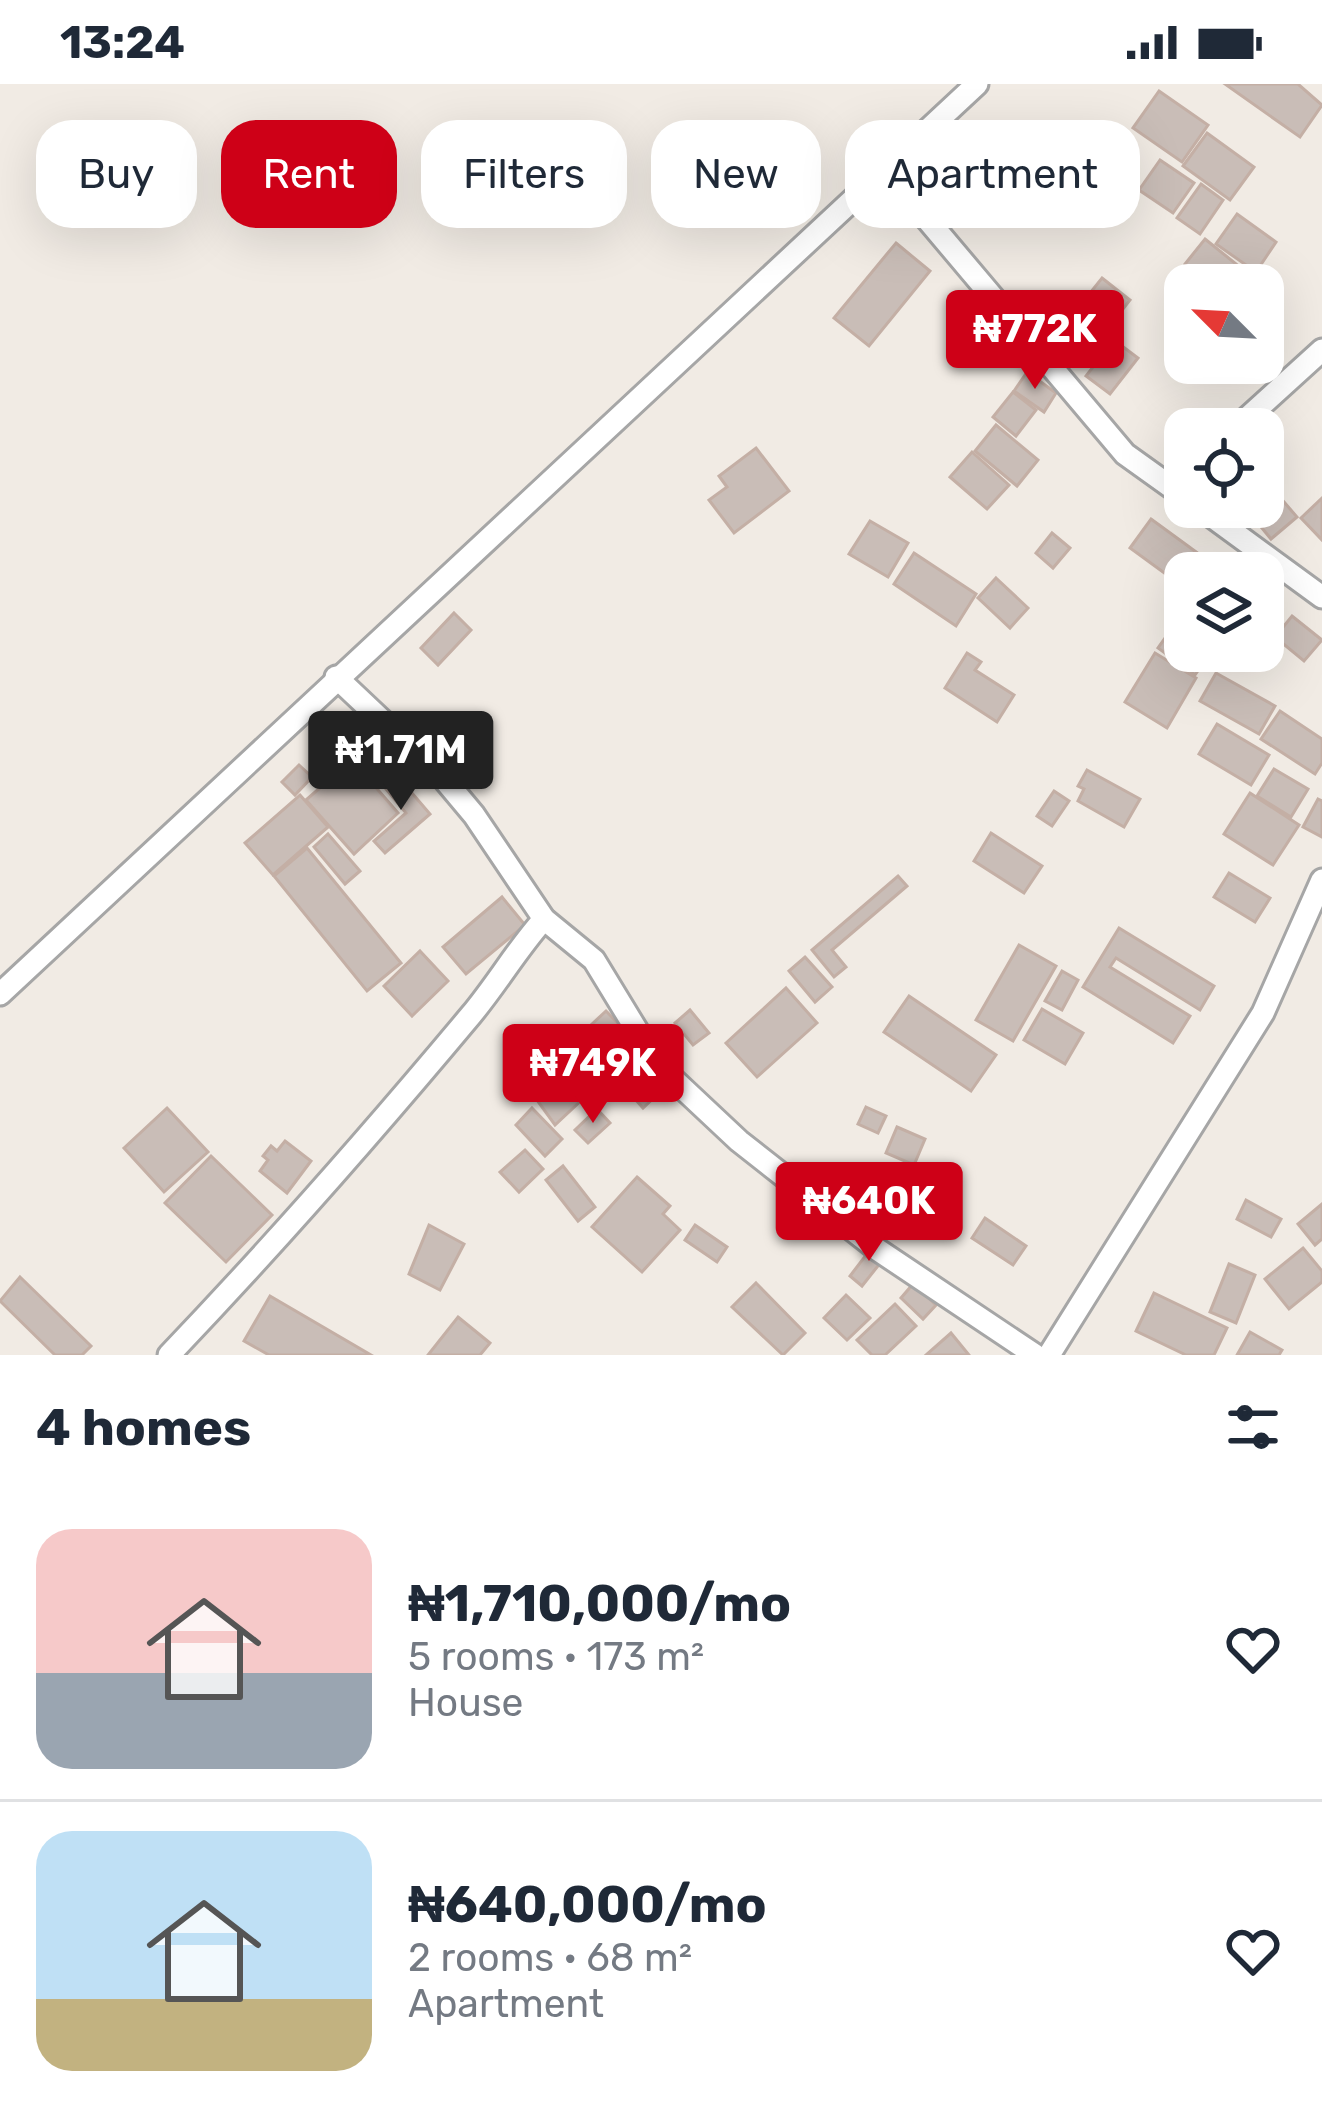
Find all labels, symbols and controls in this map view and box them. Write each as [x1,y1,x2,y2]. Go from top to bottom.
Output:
text: 13:24 [60,16,185,69]
chip: Buy [36,120,197,228]
chip: Rent [221,120,397,228]
chip: Filters [421,120,627,228]
chip: New [651,120,821,228]
chip: Apartment [845,120,1140,228]
north arrow [1164,264,1284,384]
map controls [1164,264,1284,672]
pin: ₦772K [951,290,1119,392]
text: ₦772K [973,306,1097,352]
button: locate [1164,408,1284,528]
button: layers [1164,552,1284,672]
pin: ₦1.71M [303,711,499,813]
text: ₦1.71M [335,727,467,773]
pin: ₦749K [509,1024,677,1126]
text: ₦749K [530,1040,656,1086]
pin: ₦640K [785,1162,953,1264]
text: ₦640K [803,1178,935,1224]
icon: filters [1220,1394,1286,1460]
text: 4 homes [36,1397,251,1458]
text: ₦1,710,000/mo [408,1573,791,1634]
icon: home [132,1577,276,1721]
icon: heart [1220,1616,1286,1682]
text: 5 rooms · 173 m² [408,1634,704,1680]
text: House [408,1680,523,1726]
text: ₦640,000/mo [408,1874,767,1935]
icon: home [132,1879,276,2023]
icon: heart [1220,1918,1286,1984]
text: 2 rooms · 68 m² [408,1935,692,1981]
text: Apartment [408,1981,604,2027]

